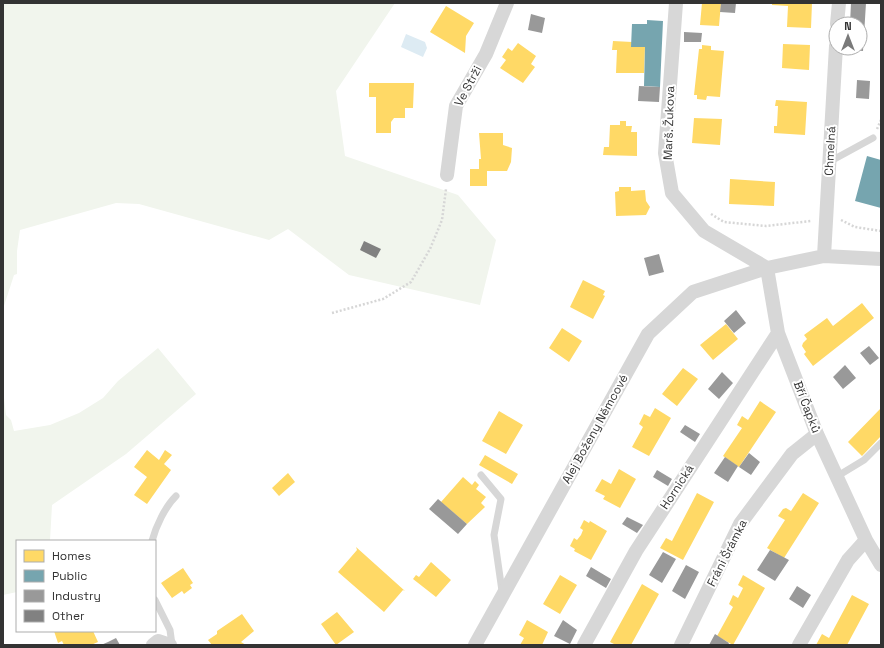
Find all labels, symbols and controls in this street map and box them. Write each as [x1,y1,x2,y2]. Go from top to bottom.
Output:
north arrow [828,16,868,56]
text: N [844,19,852,33]
street label: Ve Strži [451,63,485,109]
street label: Marš. Žukova [660,85,678,160]
street label: Chmelná [821,126,839,176]
street label: Alej Boženy Němcové [558,371,632,487]
street label: Bří Čapků [790,379,824,435]
street label: Hornická [657,461,698,513]
street label: Fráni Šrámka [703,517,751,589]
legend [16,540,156,632]
text: Homes [52,548,91,564]
text: Public [52,568,87,584]
text: Industry [52,588,101,604]
text: Other [52,608,85,624]

